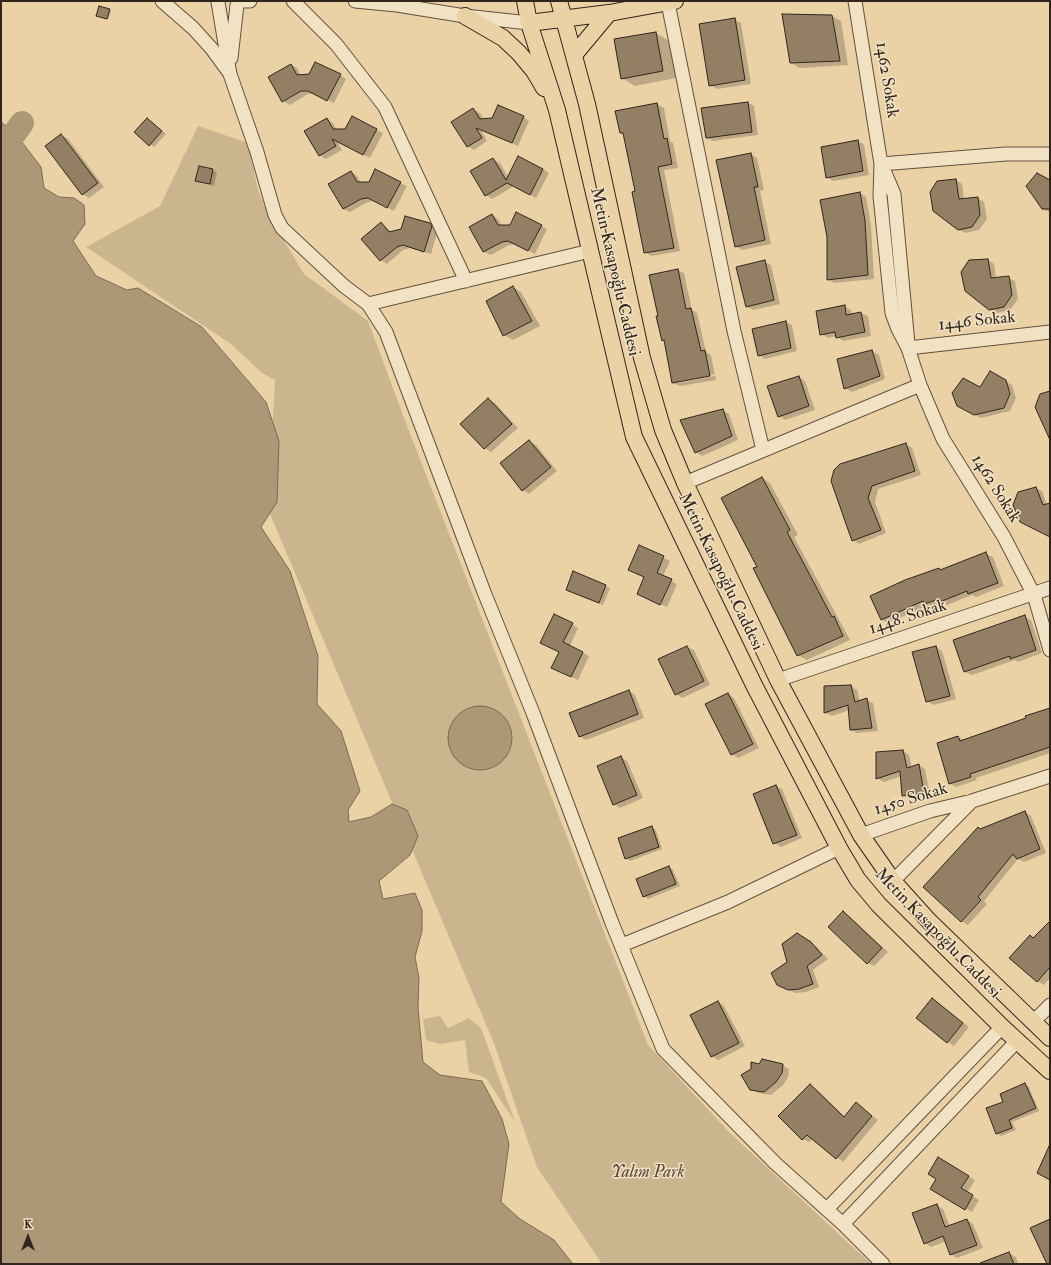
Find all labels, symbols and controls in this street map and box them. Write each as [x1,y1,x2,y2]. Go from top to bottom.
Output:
street label: 1462 Sokak [870,41,902,119]
street label: Metin Kasapoğlu Caddesi [585,186,643,358]
street label: 1446 Sokak [938,308,1016,336]
street label: 1462 Sokak [966,451,1024,527]
street label: Metin Kasapoğlu Caddesi [673,490,767,654]
street label: 1448. Sokak [867,596,949,640]
street label: 1450 Sokak [872,779,950,821]
street label: Metin Kasapoğlu Caddesi [870,865,1004,1003]
park label: Yalım Park [612,1163,684,1183]
north arrow [8,1217,48,1257]
text: K [24,1218,32,1231]

